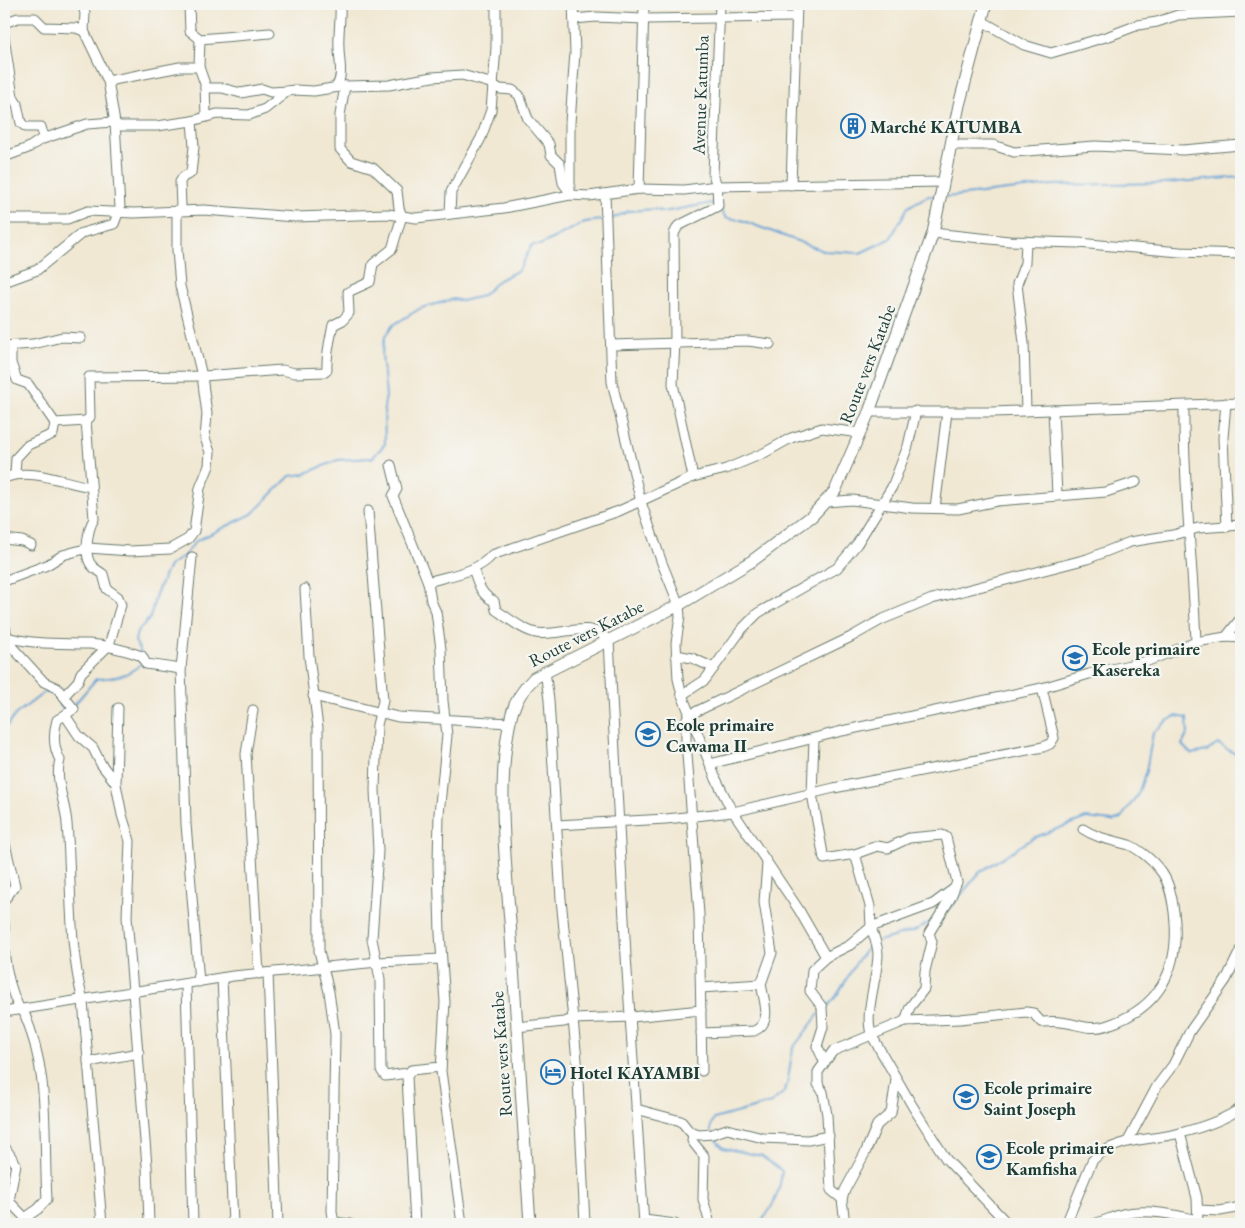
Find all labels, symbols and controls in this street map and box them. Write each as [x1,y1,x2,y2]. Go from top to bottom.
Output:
street label: Avenue Katumba [686,34,714,156]
building icon: Marché KATUMBA [840,113,866,139]
place label: Marché KATUMBA [870,115,1023,138]
street label: Route vers Katabe [834,301,900,427]
street label: Route vers Katabe [525,594,647,672]
place label: Ecole primaire Kasereka [1092,637,1201,681]
school or university icon: Ecole primaire Kasereka [1062,645,1088,671]
place label: Ecole primaire Cawama II [666,713,775,757]
school or university icon: Ecole primaire Cawama II [635,721,661,747]
street label: Route vers Katabe [485,990,517,1118]
hotel icon: Hotel KAYAMBI [540,1059,566,1085]
place label: Hotel KAYAMBI [570,1061,700,1084]
place label: Ecole primaire Saint Joseph [984,1076,1093,1120]
school or university icon: Ecole primaire Saint Joseph [953,1084,979,1110]
place label: Ecole primaire Kamfisha [1006,1136,1115,1180]
school or university icon: Ecole primaire Kamfisha [976,1144,1002,1170]

